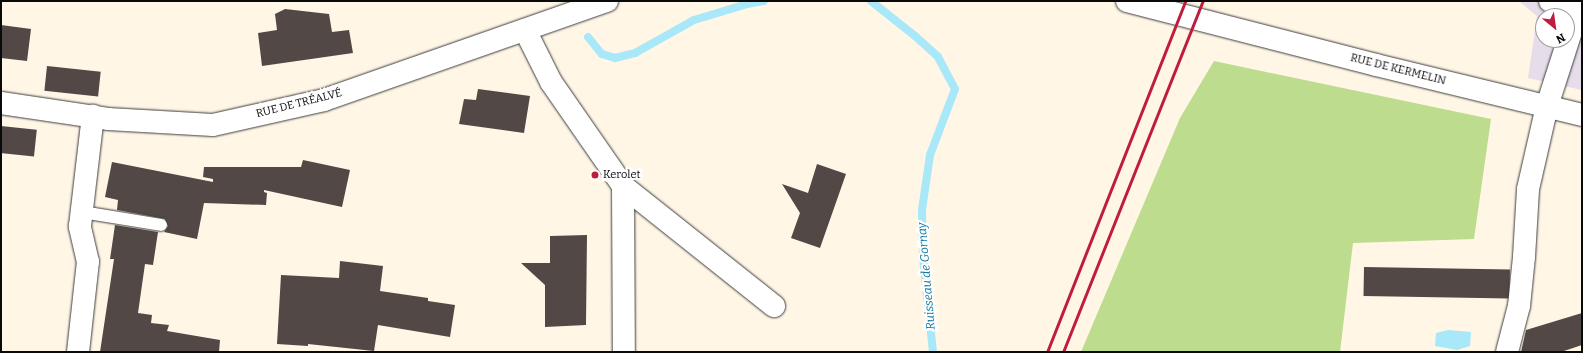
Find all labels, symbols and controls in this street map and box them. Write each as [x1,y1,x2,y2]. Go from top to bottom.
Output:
north arrow [1535,8,1575,48]
text: N [1554,30,1567,46]
street label: RUE DE KERMELIN [1349,52,1447,88]
street label: RUE DE TRÉALVÉ [255,87,343,121]
place label: Kerolet [603,168,640,182]
marker: Kerolet [590,170,600,180]
water label: Ruisseau de Gornay [915,222,939,330]

